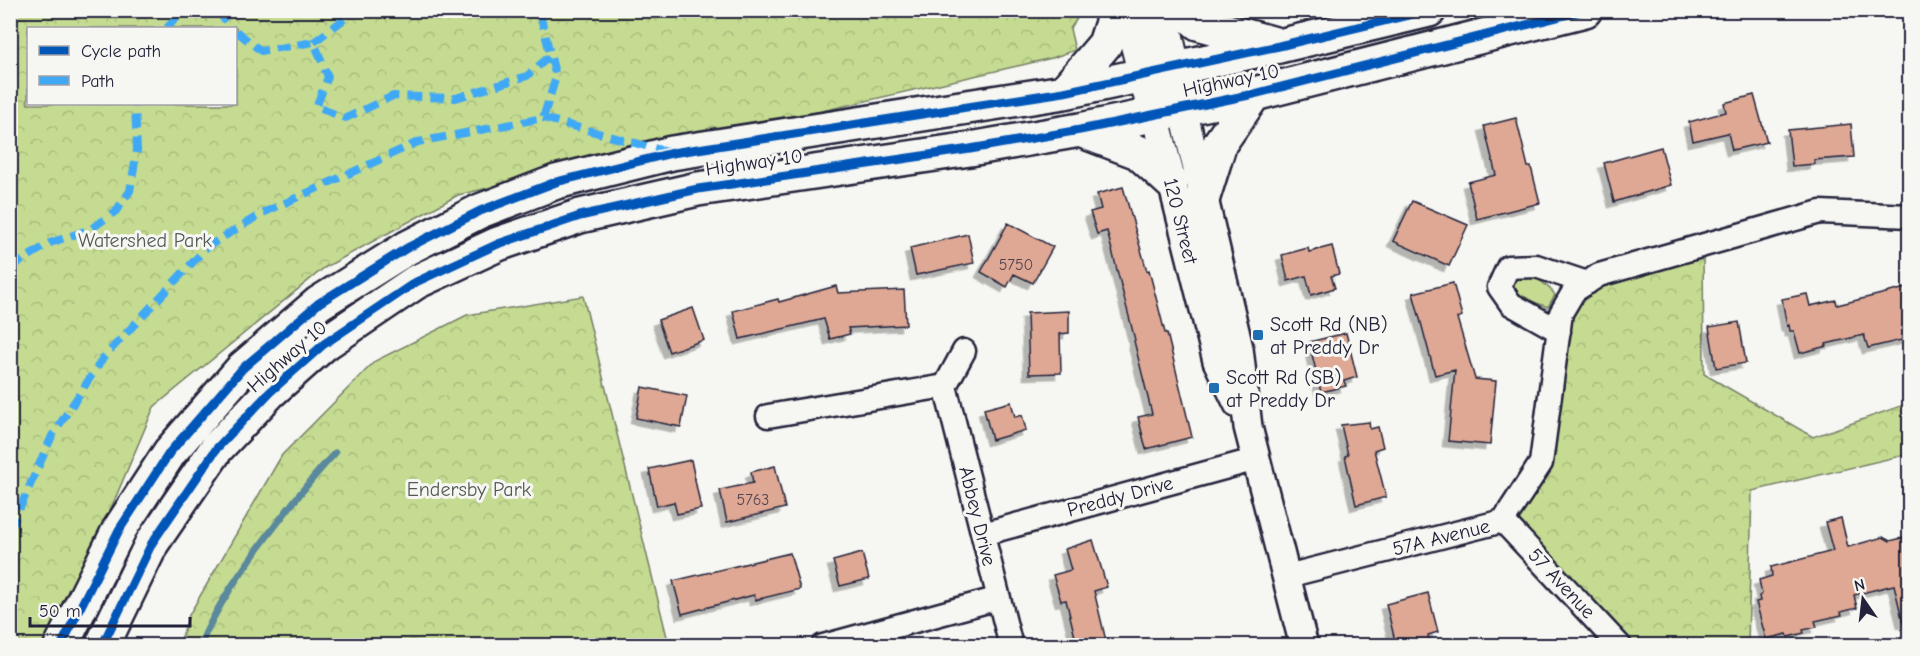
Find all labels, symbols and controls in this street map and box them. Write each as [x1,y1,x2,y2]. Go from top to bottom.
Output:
legend [27,27,237,105]
text: Cycle path [81,41,161,62]
street label: Highway 10 [1181,59,1281,102]
text: Path [81,71,114,92]
street label: Highway 10 [704,144,804,181]
street label: 120 Street [1159,176,1203,268]
park label: Watershed Park [78,229,212,252]
house number: 5750 [999,256,1033,274]
place label: Scott Rd (NB) at Preddy Dr [1270,313,1388,359]
street label: Highway 10 [243,316,332,397]
marker: Scott Rd (NB) at Preddy Dr [1251,328,1265,342]
place label: Scott Rd (SB) at Preddy Dr [1226,366,1341,412]
marker: Scott Rd (SB) at Preddy Dr [1207,381,1221,395]
street label: Abbey Drive [954,464,1001,568]
street label: Preddy Drive [1065,471,1176,522]
park label: Endersby Park [407,478,532,501]
house number: 5763 [737,491,769,509]
street label: 57A Avenue [1390,514,1492,561]
street label: 57 Avenue [1523,543,1600,623]
north arrow [1833,569,1893,629]
text: N [1852,575,1867,595]
scale bar [30,590,190,628]
text: 50 m [39,601,81,622]

